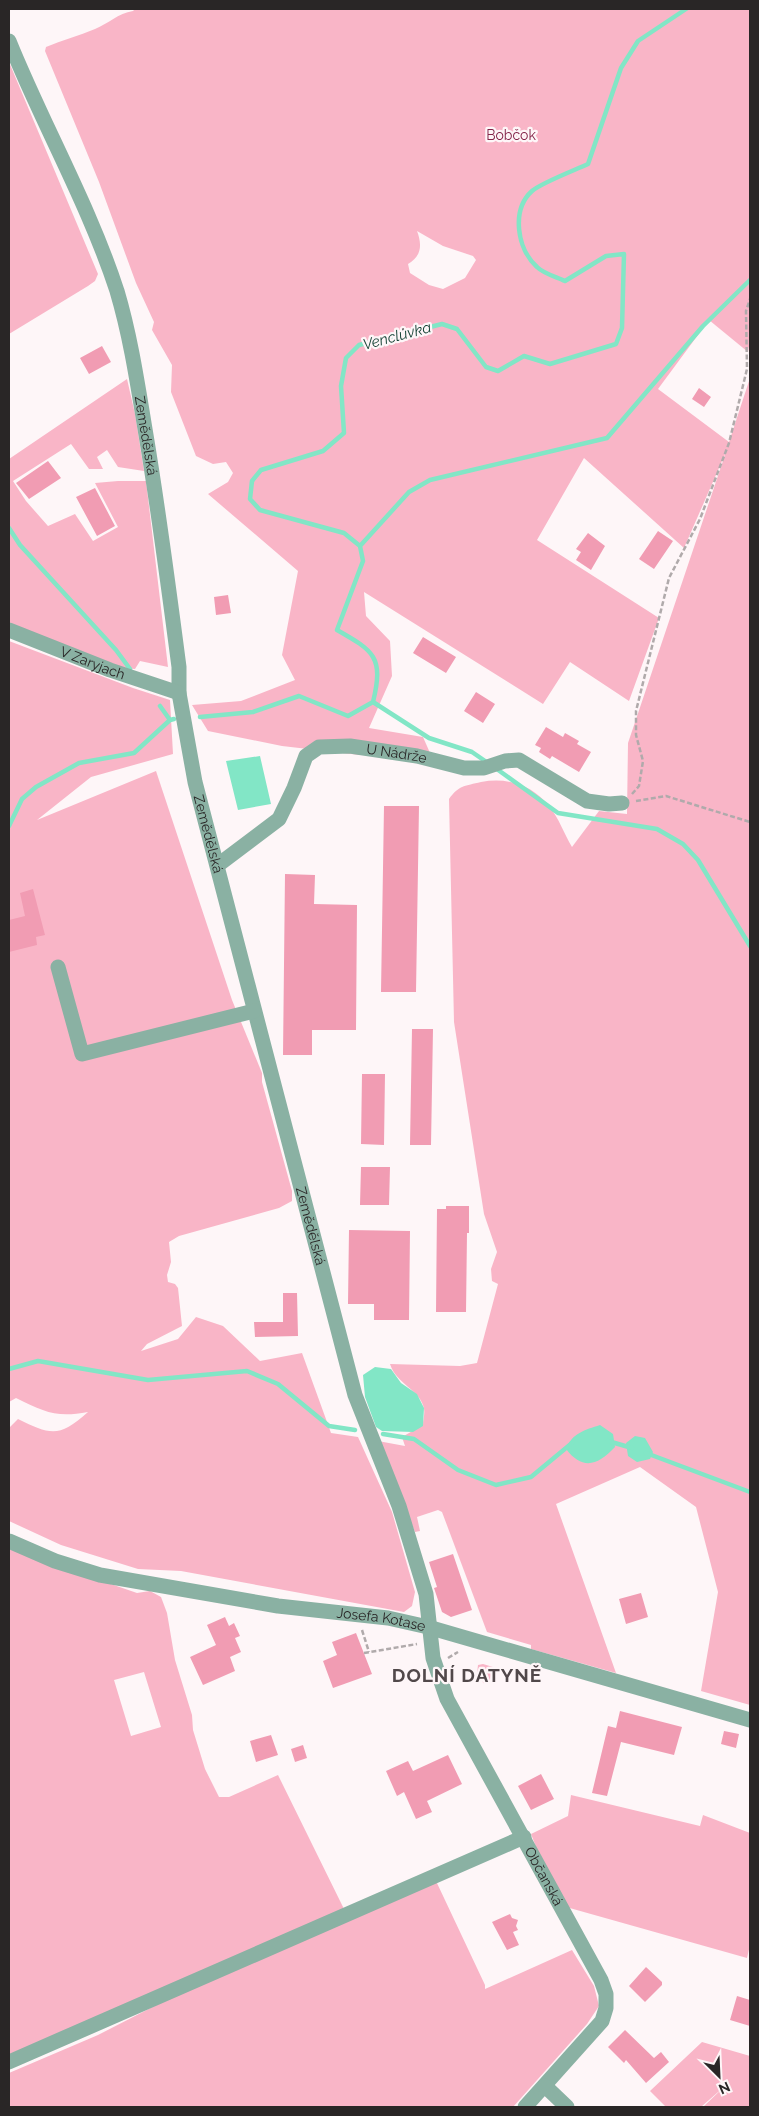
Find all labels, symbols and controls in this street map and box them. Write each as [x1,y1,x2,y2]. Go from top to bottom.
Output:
park label: Bobčok [486,127,536,143]
water label: Venclůvka [361,318,433,354]
street label: Zemědělská [132,395,160,477]
street label: V Zaryjach [58,643,127,682]
street label: U Nádrže [365,741,429,766]
street label: Zemědělská [191,793,226,875]
street label: Zemědělská [293,1185,329,1267]
street label: Josefa Kotase [336,1604,427,1634]
district label: DOLNÍ DATYNĚ [392,1664,542,1686]
street label: Občanská [522,1844,567,1908]
north arrow [694,2051,744,2101]
text: N [716,2078,732,2097]

